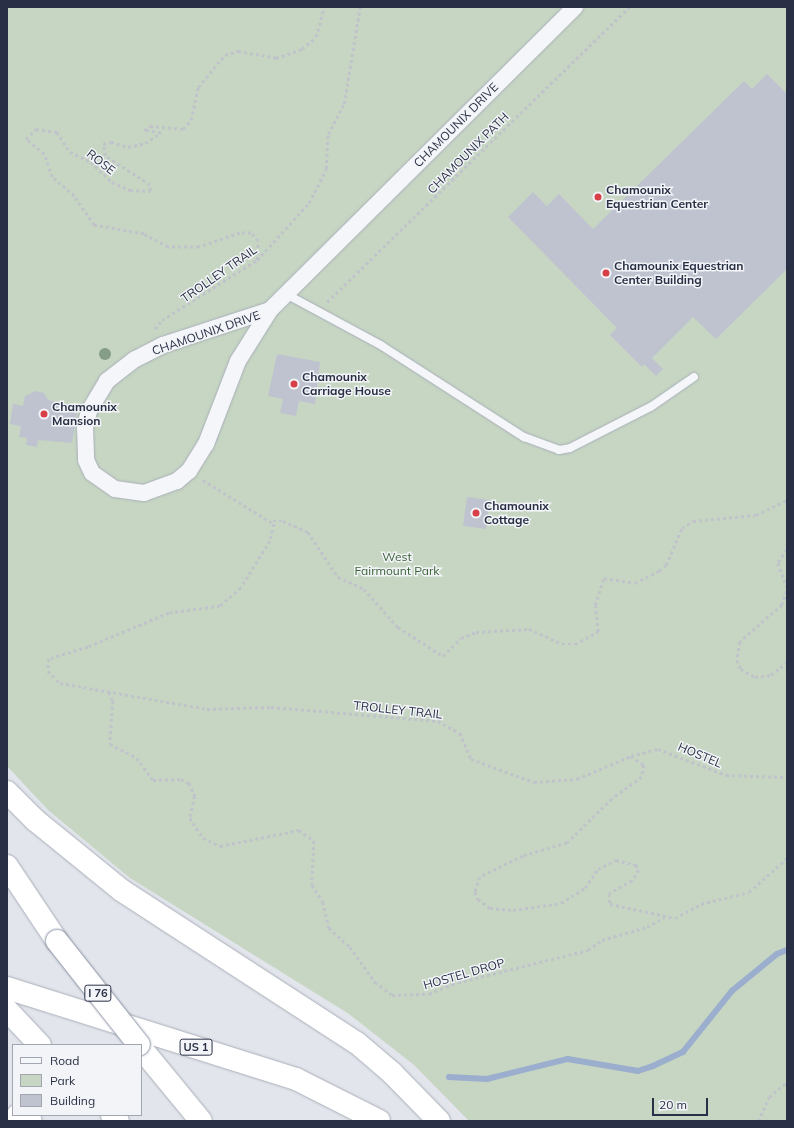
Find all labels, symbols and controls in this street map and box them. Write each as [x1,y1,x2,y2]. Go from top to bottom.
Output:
street label: CHAMOUNIX DRIVE [411,80,501,170]
street label: CHAMOUNIX PATH [424,109,512,197]
street label: ROSE [84,146,118,178]
place label: Chamounix Equestrian Center [606,183,708,211]
marker: Chamounix Equestrian Center [593,192,603,202]
street label: TROLLEY TRAIL [178,243,260,305]
place label: Chamounix Equestrian Center Building [614,259,743,287]
marker: Chamounix Equestrian Center Building [601,268,611,278]
street label: CHAMOUNIX DRIVE [150,308,262,358]
place label: Chamounix Carriage House [302,370,391,398]
marker: Chamounix Carriage House [289,379,299,389]
place label: Chamounix Mansion [52,400,117,428]
marker: Chamounix Mansion [39,409,49,419]
place label: Chamounix Cottage [484,499,549,527]
marker: Chamounix Cottage [471,508,481,518]
park label: West Fairmount Park [355,550,439,578]
street label: TROLLEY TRAIL [353,698,443,722]
street label: HOSTEL [676,739,724,771]
street label: HOSTEL DROP [422,956,506,992]
road number: I 76 [84,984,112,1002]
road number: US 1 [179,1038,213,1056]
legend [12,1044,142,1116]
text: Road [50,1053,79,1068]
text: Park [50,1073,75,1088]
scale bar [654,1090,710,1116]
text: Building [50,1093,95,1108]
text: 20 m [659,1097,687,1112]

